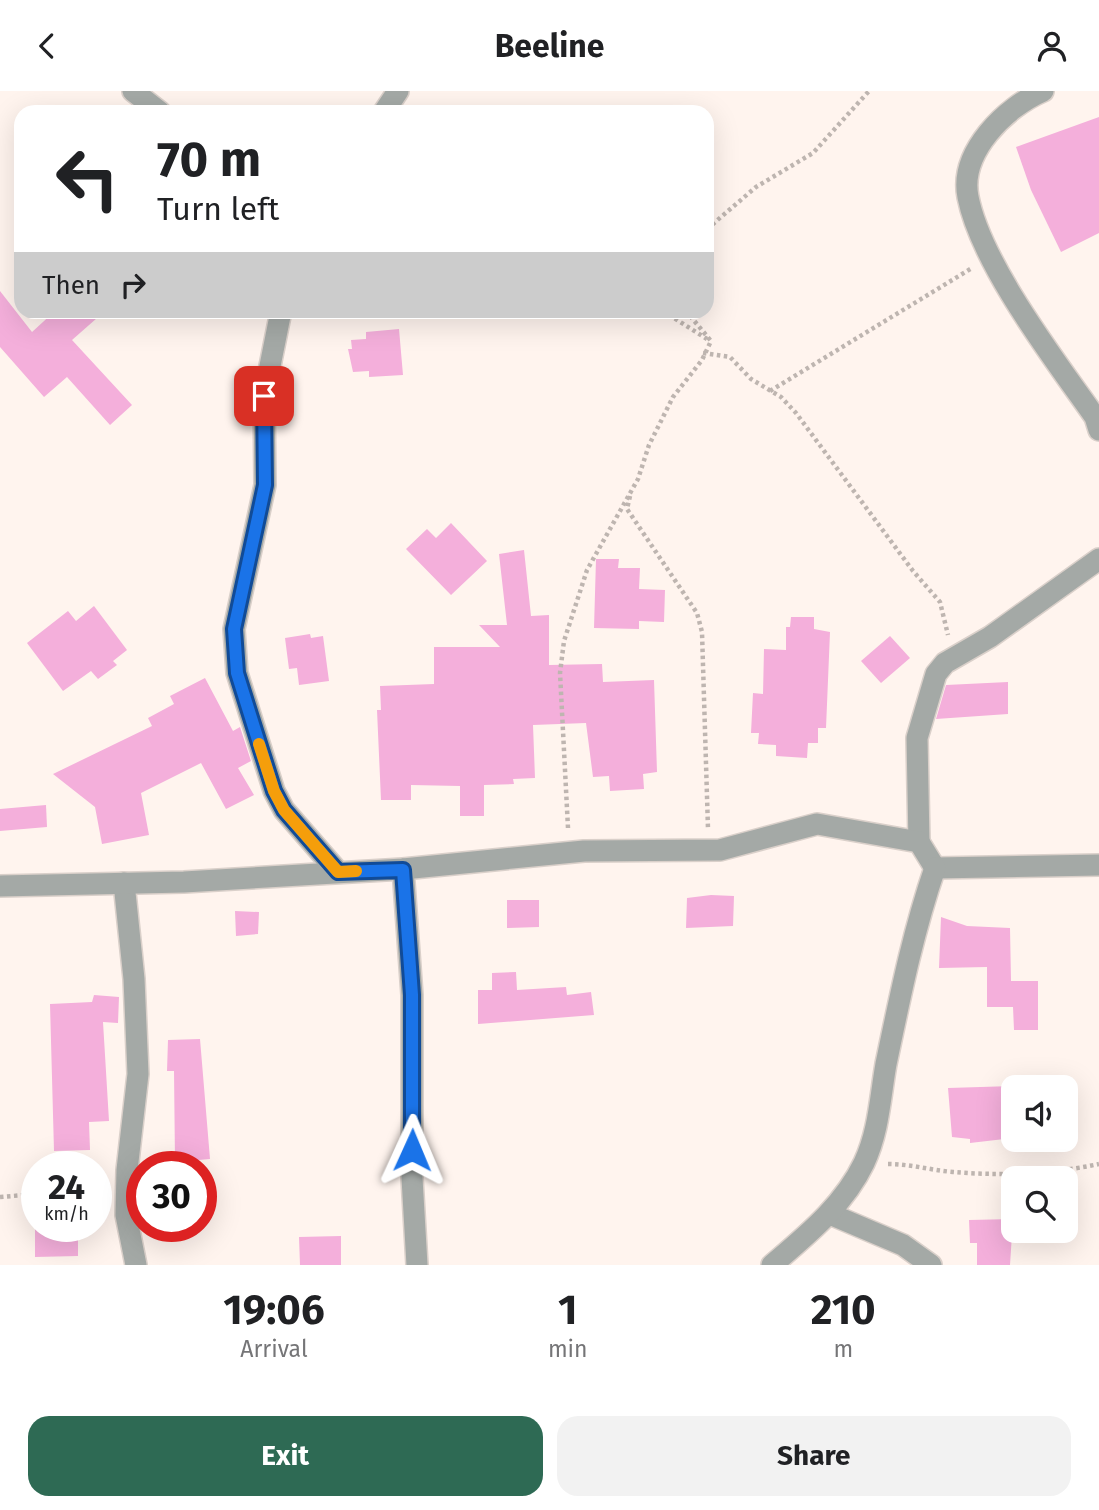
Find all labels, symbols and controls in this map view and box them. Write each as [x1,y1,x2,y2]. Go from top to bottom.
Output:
icon: back [28,27,66,65]
text: Beeline [495,27,604,65]
icon: person [1033,27,1071,65]
text: 70 m [157,130,261,189]
icon: left [42,133,133,224]
text: Turn left [157,190,279,228]
icon: right [114,266,152,304]
text: Then [42,270,100,301]
pin [234,366,294,426]
icon: arrive [245,377,283,415]
map controls [1001,1075,1078,1243]
button: sound [1001,1075,1078,1152]
position arrow [375,1113,449,1187]
speed limit sign: 30 [126,1151,217,1242]
text: 24 [48,1166,85,1208]
button: search [1001,1166,1078,1243]
text: km/h [44,1203,89,1225]
text: 19:06 [223,1285,325,1335]
text: 1 [558,1285,577,1335]
text: 210 [811,1285,876,1335]
text: Arrival [240,1335,308,1363]
text: min [548,1335,588,1363]
text: m [833,1335,853,1363]
button: Exit [28,1416,543,1496]
button: Share [557,1416,1071,1496]

